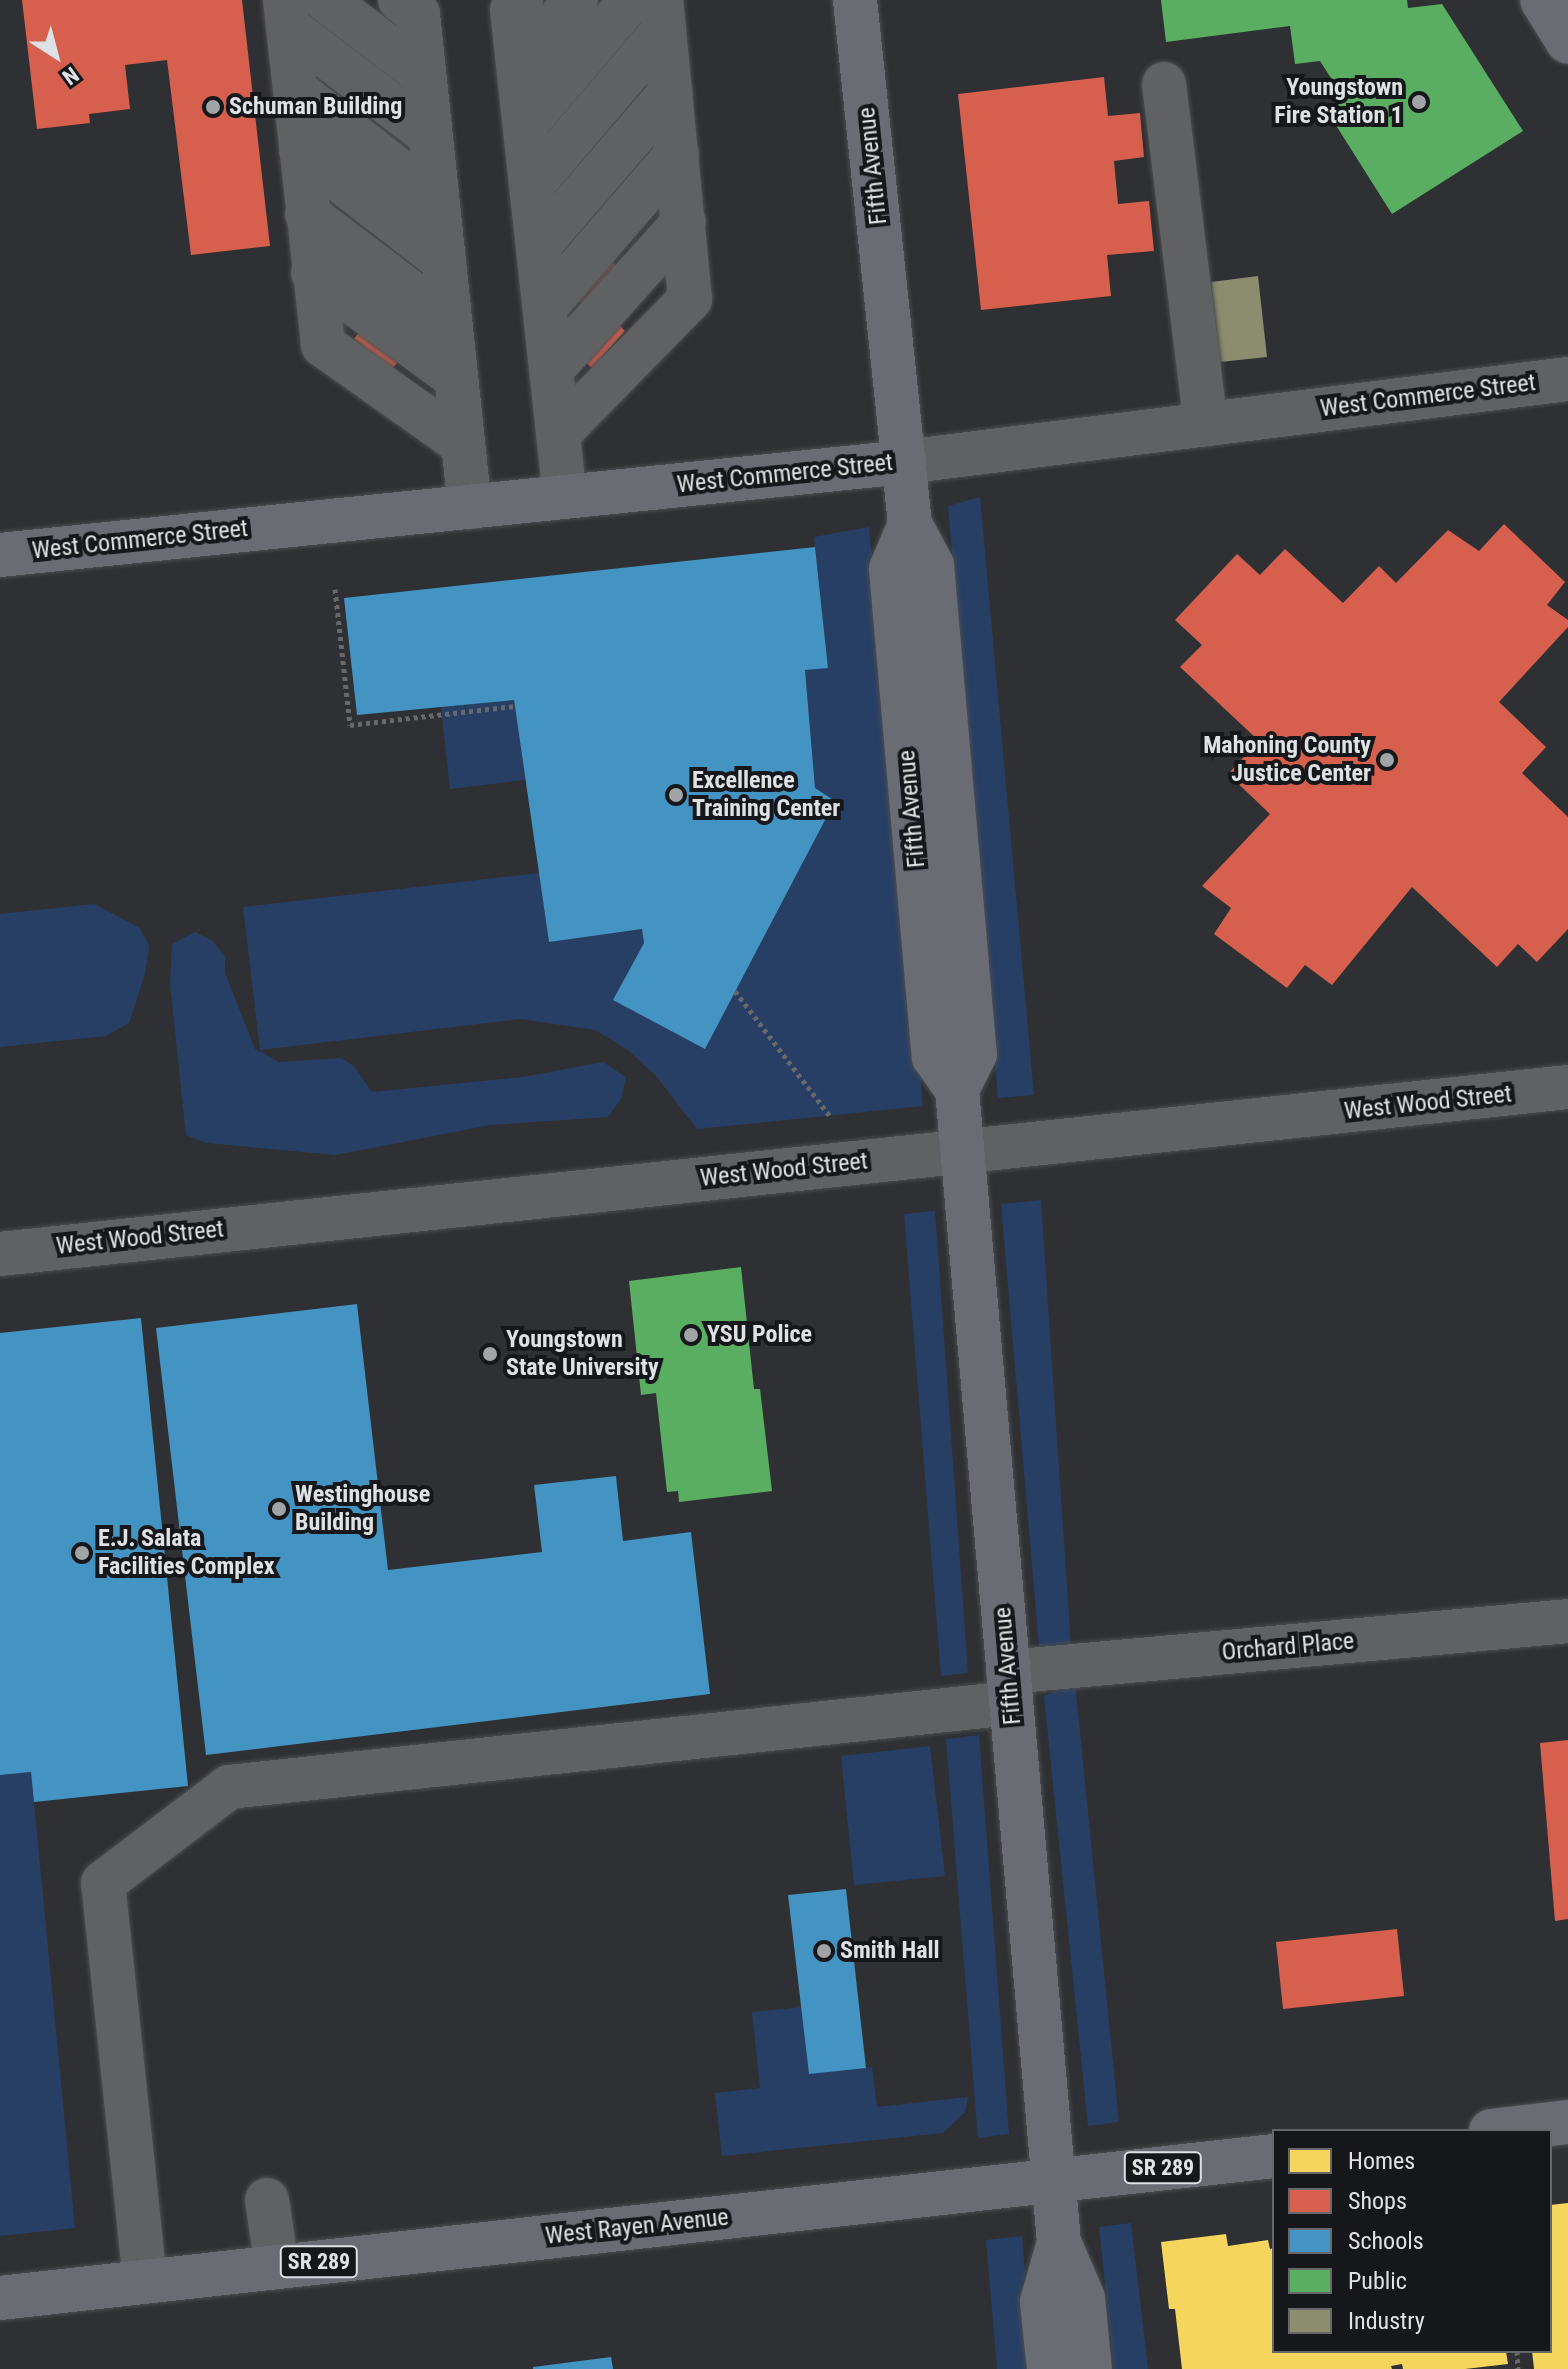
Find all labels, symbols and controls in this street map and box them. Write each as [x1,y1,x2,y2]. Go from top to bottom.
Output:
north arrow [16,16,96,96]
text: N [58,62,83,90]
place label: Youngstown Fire Station 1 [1274,74,1403,130]
place label: Schuman Building [229,93,402,121]
marker: Youngstown Fire Station 1 [1410,93,1428,111]
marker: Schuman Building [204,98,222,116]
street label: Fifth Avenue [853,106,893,226]
street label: West Commerce Street [1319,368,1537,424]
street label: West Commerce Street [676,448,894,500]
street label: West Commerce Street [31,514,249,566]
place label: Mahoning County Justice Center [1203,732,1371,788]
street label: Fifth Avenue [893,749,931,869]
marker: Mahoning County Justice Center [1378,751,1396,769]
place label: Excellence Training Center [692,767,840,823]
marker: Excellence Training Center [667,786,685,804]
street label: West Wood Street [1343,1080,1513,1126]
street label: West Wood Street [699,1147,869,1193]
street label: West Wood Street [55,1215,225,1261]
place label: YSU Police [707,1321,812,1349]
place label: Youngstown State University [506,1326,659,1382]
marker: YSU Police [682,1326,700,1344]
marker: Youngstown State University [481,1345,499,1363]
place label: Westinghouse Building [295,1481,430,1537]
marker: Westinghouse Building [270,1500,288,1518]
place label: E.J. Salata Facilities Complex [98,1525,275,1581]
marker: E.J. Salata Facilities Complex [73,1544,91,1562]
street label: Fifth Avenue [989,1606,1027,1726]
street label: Orchard Place [1221,1627,1355,1667]
place label: Smith Hall [840,1937,940,1965]
marker: Smith Hall [815,1942,833,1960]
legend [1272,2129,1552,2353]
text: Homes [1348,2147,1415,2175]
road number: SR 289 [1123,2150,1203,2186]
text: Shops [1348,2187,1407,2215]
street label: West Rayen Avenue [544,2203,730,2251]
text: Schools [1348,2227,1424,2255]
road number: SR 289 [279,2244,359,2280]
text: Public [1348,2267,1407,2295]
text: Industry [1348,2307,1425,2335]

